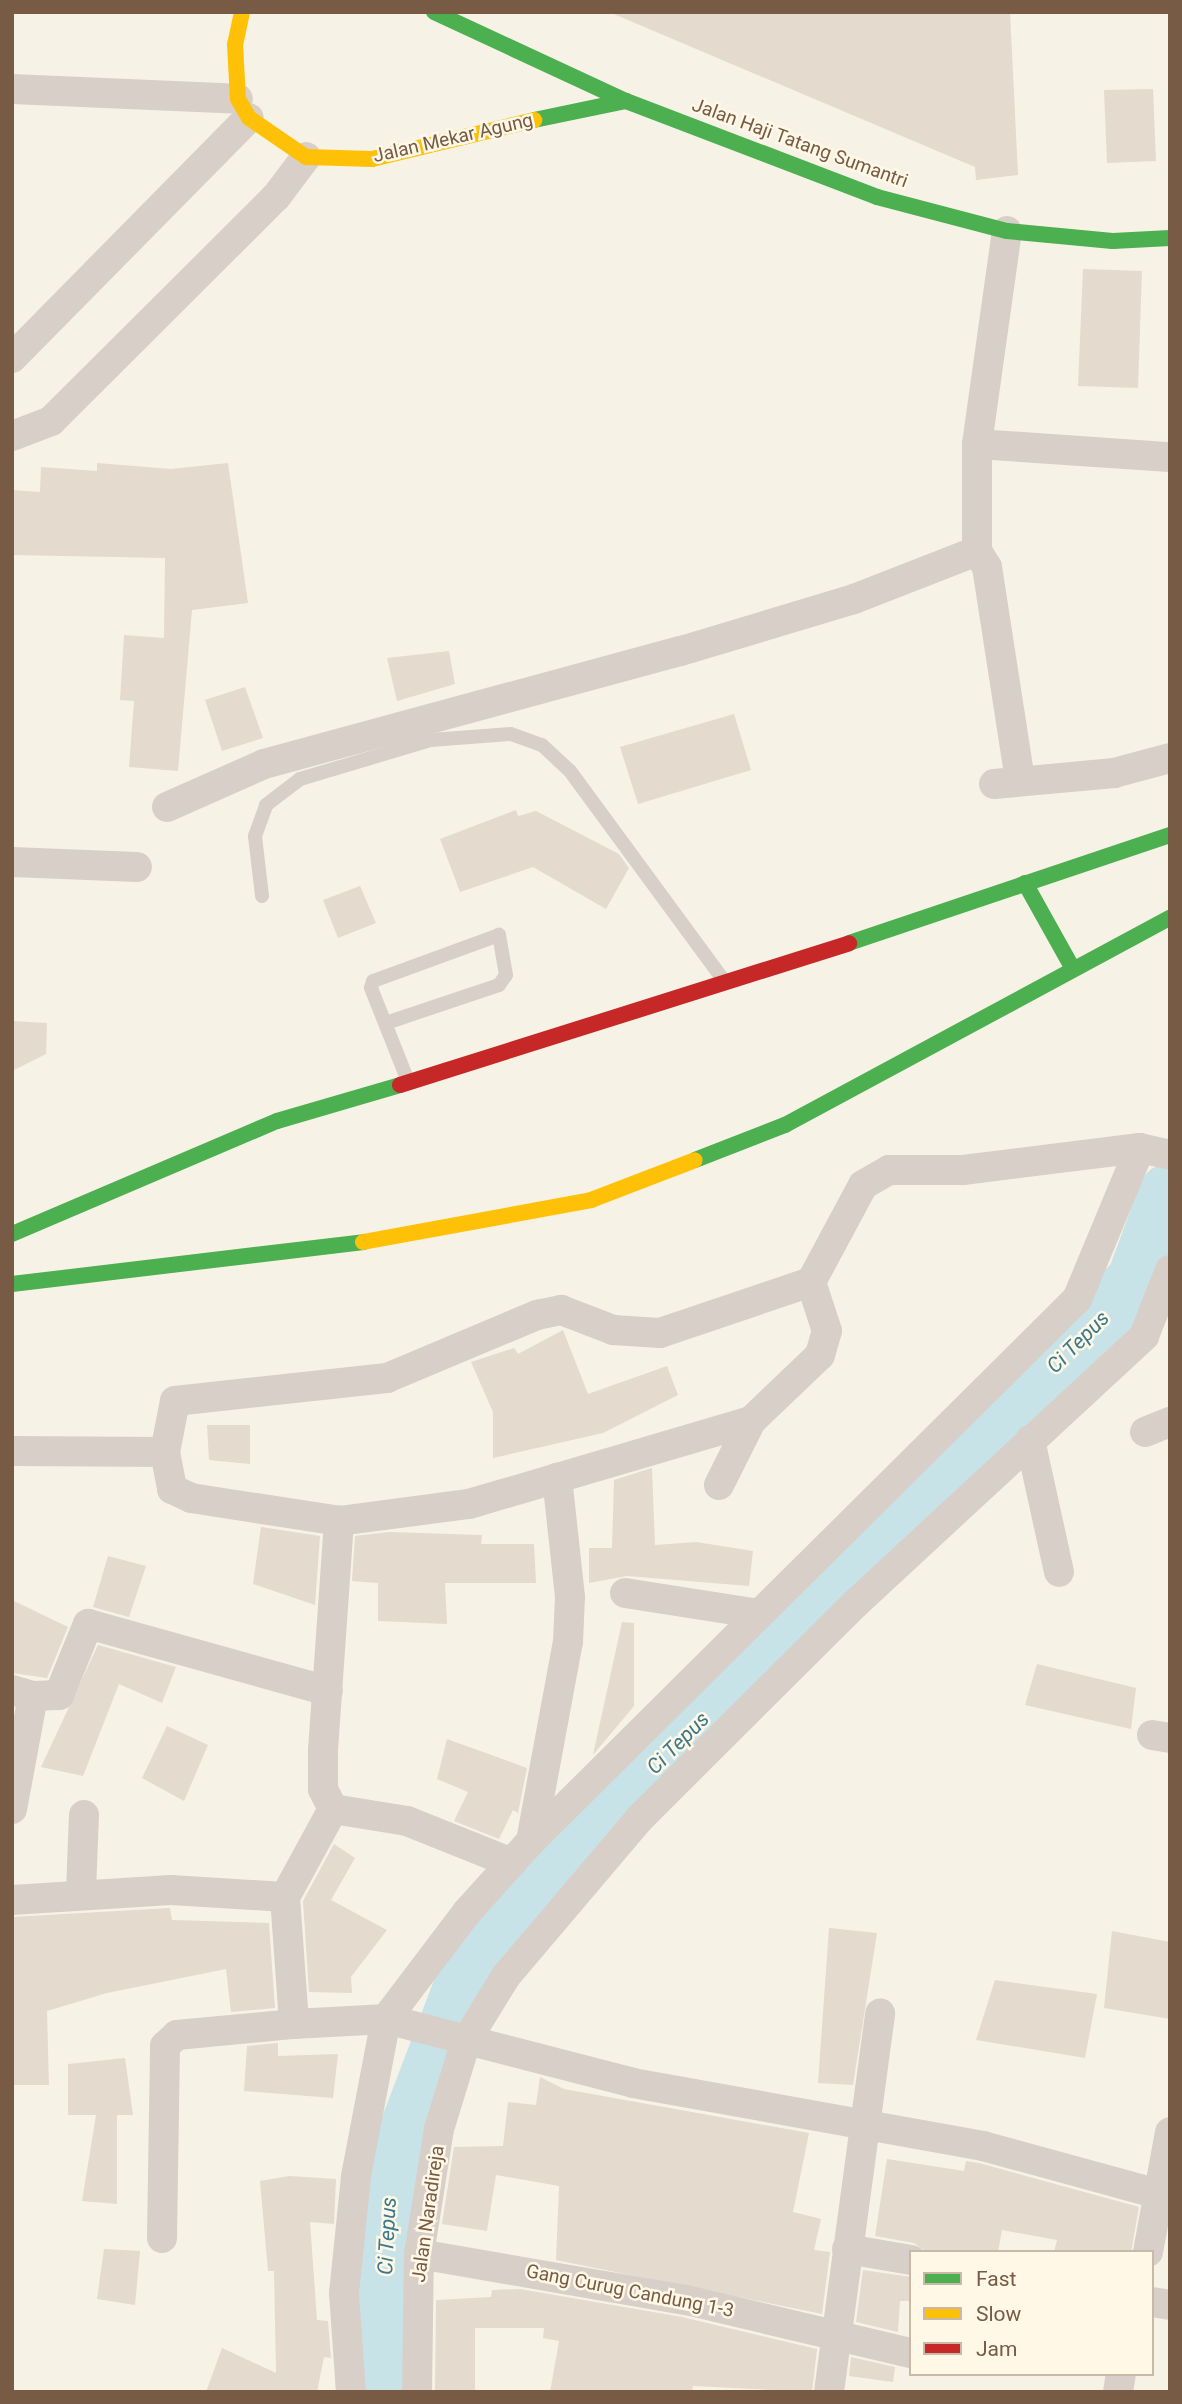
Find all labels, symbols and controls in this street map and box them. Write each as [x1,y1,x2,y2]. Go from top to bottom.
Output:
street label: Jalan Haji Tatang Sumantri [689,93,911,193]
street label: Jalan Mekar Agung [371,109,535,167]
water label: Ci Tepus [1041,1305,1115,1379]
water label: Ci Tepus [641,1706,715,1780]
street label: Jalan Naradireja [407,2144,449,2284]
water label: Ci Tepus [372,2196,402,2276]
legend [909,2250,1154,2376]
street label: Gang Curug Candung 1-3 [524,2260,736,2322]
text: Fast [976,2267,1016,2291]
text: Slow [976,2302,1021,2326]
text: Jam [976,2337,1017,2361]

